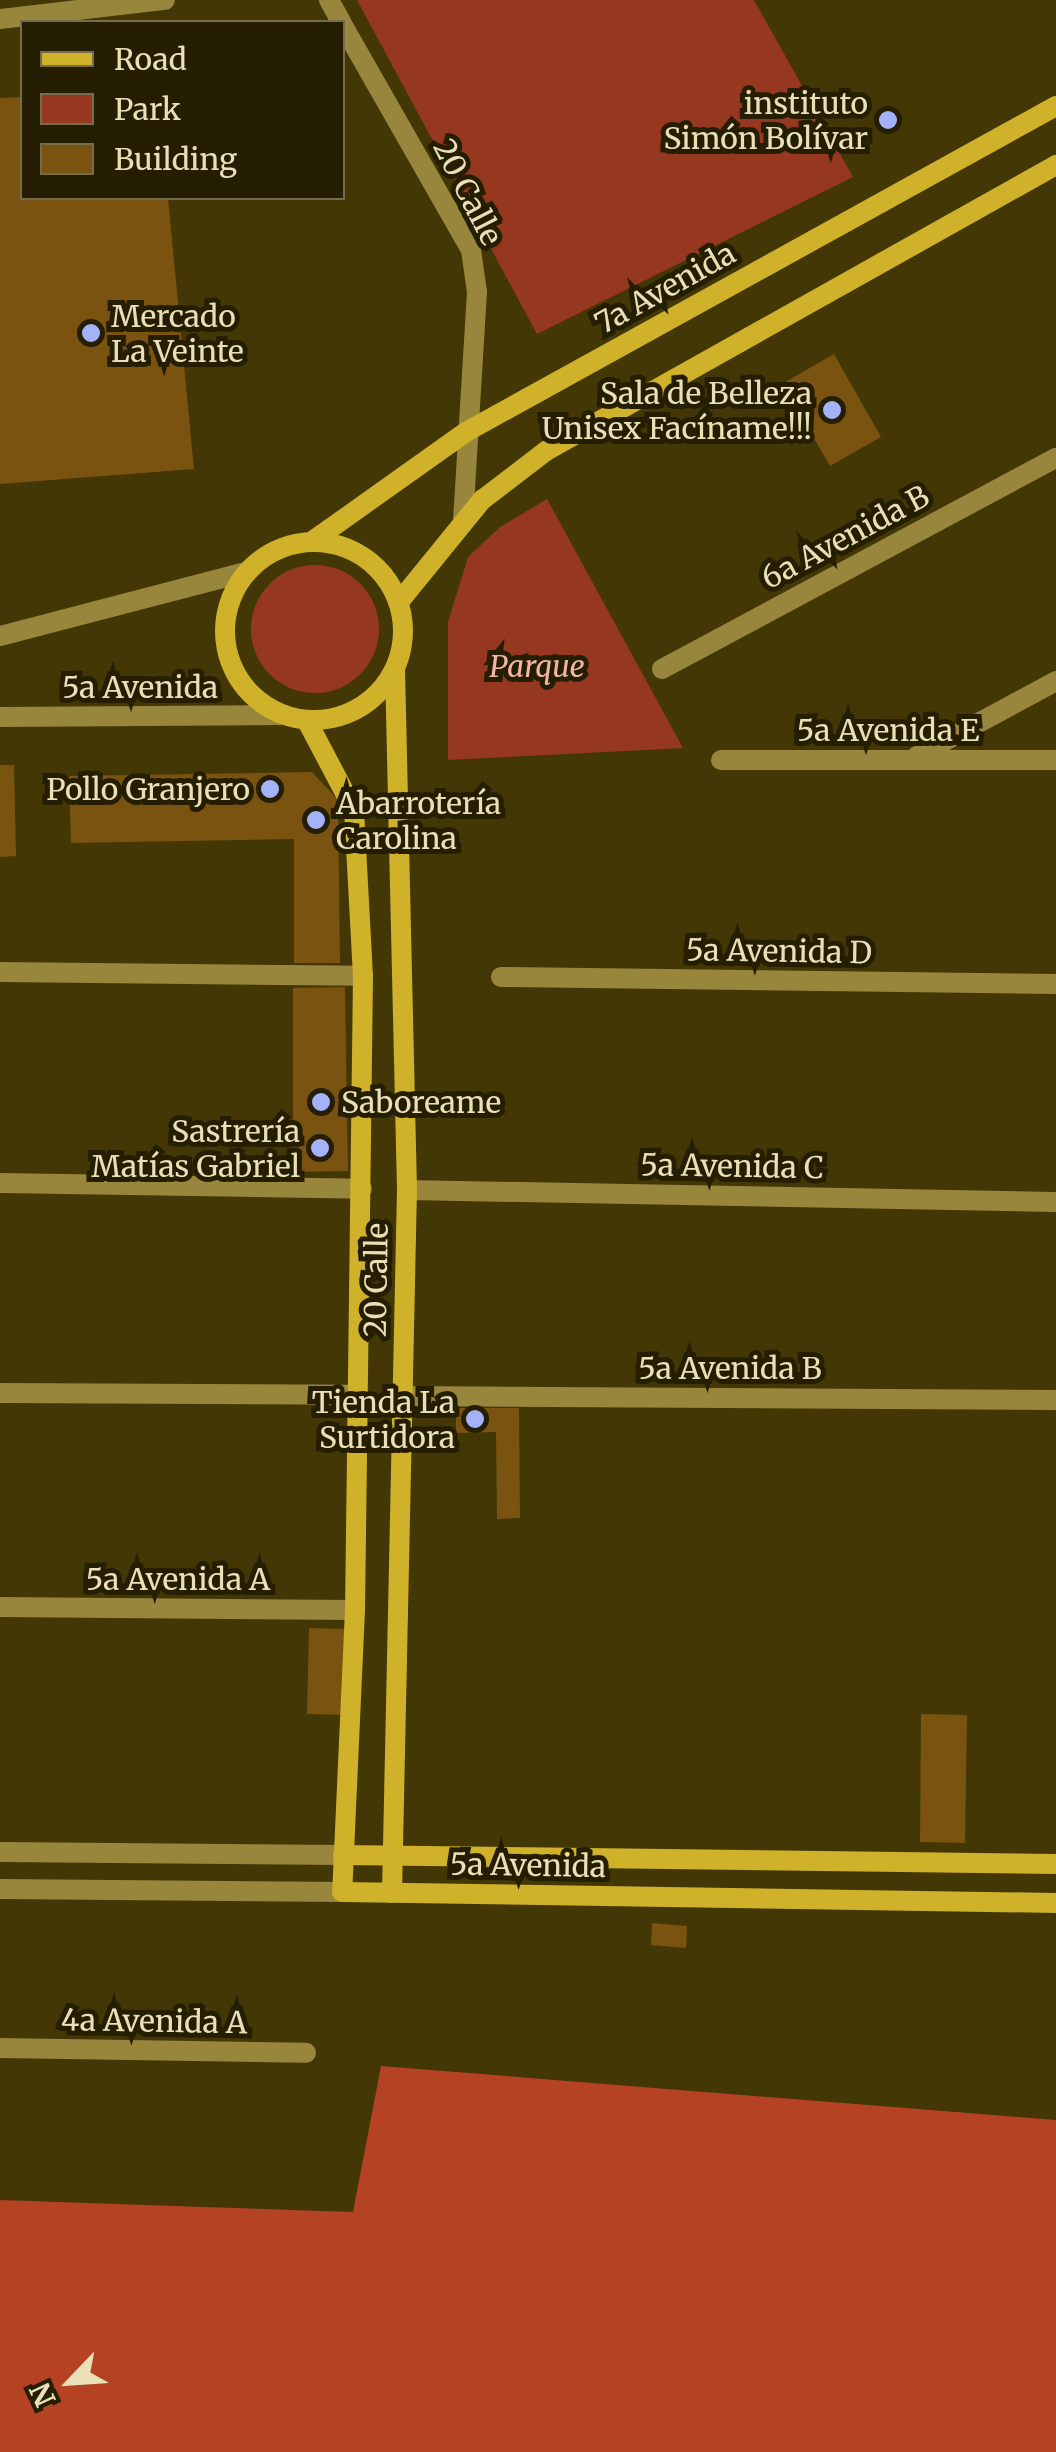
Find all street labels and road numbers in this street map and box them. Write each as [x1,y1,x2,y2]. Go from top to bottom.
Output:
street label: 20 Calle [426,133,510,251]
street label: 7a Avenida [589,235,741,341]
street label: 6a Avenida B [755,478,935,596]
street label: 5a Avenida [62,669,218,705]
street label: 5a Avenida E [797,712,979,748]
street label: 5a Avenida D [686,931,872,971]
street label: 5a Avenida C [640,1146,824,1186]
street label: 20 Calle [357,1223,395,1337]
street label: 5a Avenida B [638,1350,822,1386]
street label: 5a Avenida A [86,1561,270,1597]
street label: 5a Avenida [450,1846,606,1884]
street label: 4a Avenida A [61,2001,247,2041]

